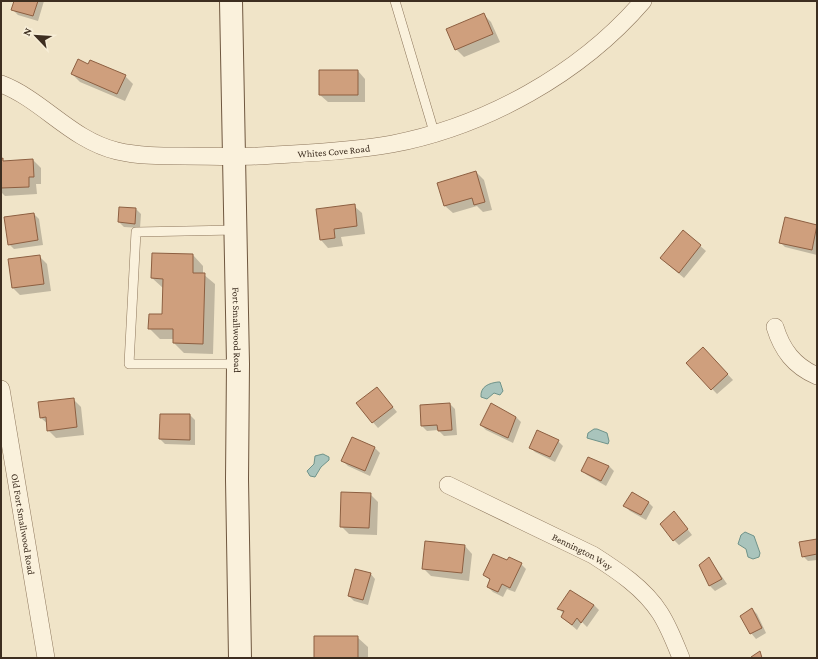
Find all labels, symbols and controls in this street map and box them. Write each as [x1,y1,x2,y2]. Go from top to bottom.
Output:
north arrow [16,16,56,56]
text: N [20,25,34,38]
street label: Whites Cove Road [297,142,371,159]
street label: Fort Smallwood Road [231,287,244,374]
street label: Old Fort Smallwood Road [10,473,38,576]
street label: Bennington Way [551,531,615,572]

